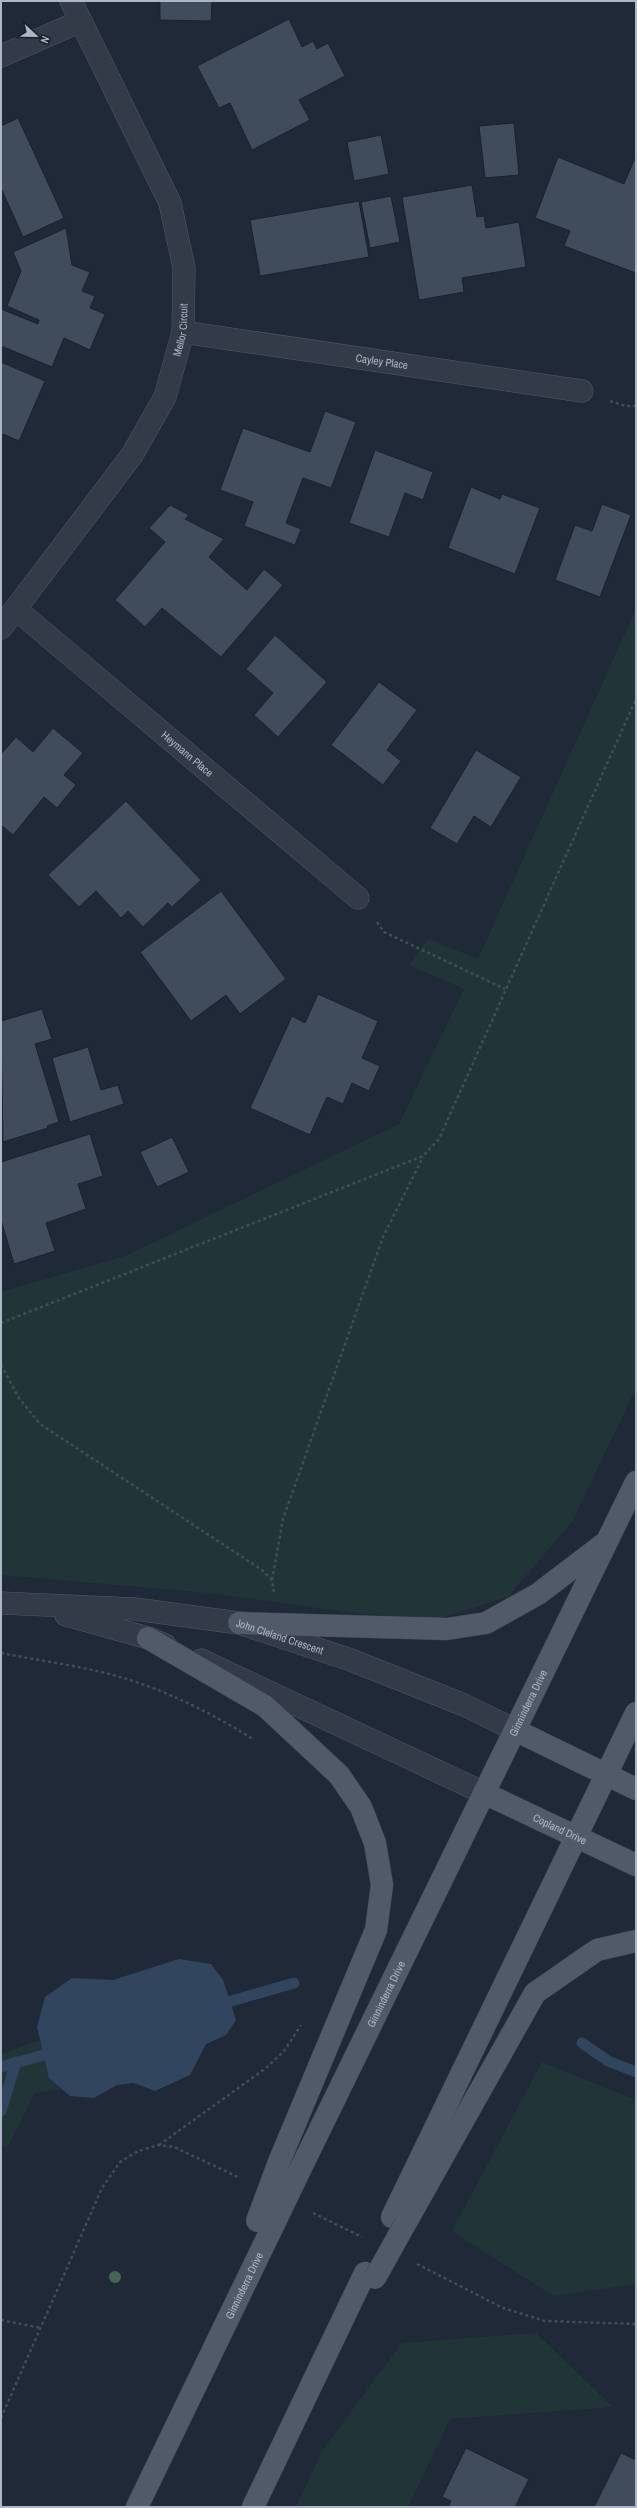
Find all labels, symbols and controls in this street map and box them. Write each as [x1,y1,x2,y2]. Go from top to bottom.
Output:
north arrow [16,16,56,56]
text: N [38,34,53,45]
street label: Mellor Circuit [170,303,190,358]
street label: Cayley Place [355,351,409,372]
street label: Heymann Place [158,728,216,780]
street label: John Cleland Crescent [235,1616,326,1658]
street label: Ginninderra Drive [506,1667,550,1739]
street label: Copland Drive [531,1810,589,1848]
street label: Ginninderra Drive [364,1958,408,2030]
street label: Ginninderra Drive [222,2250,266,2321]

